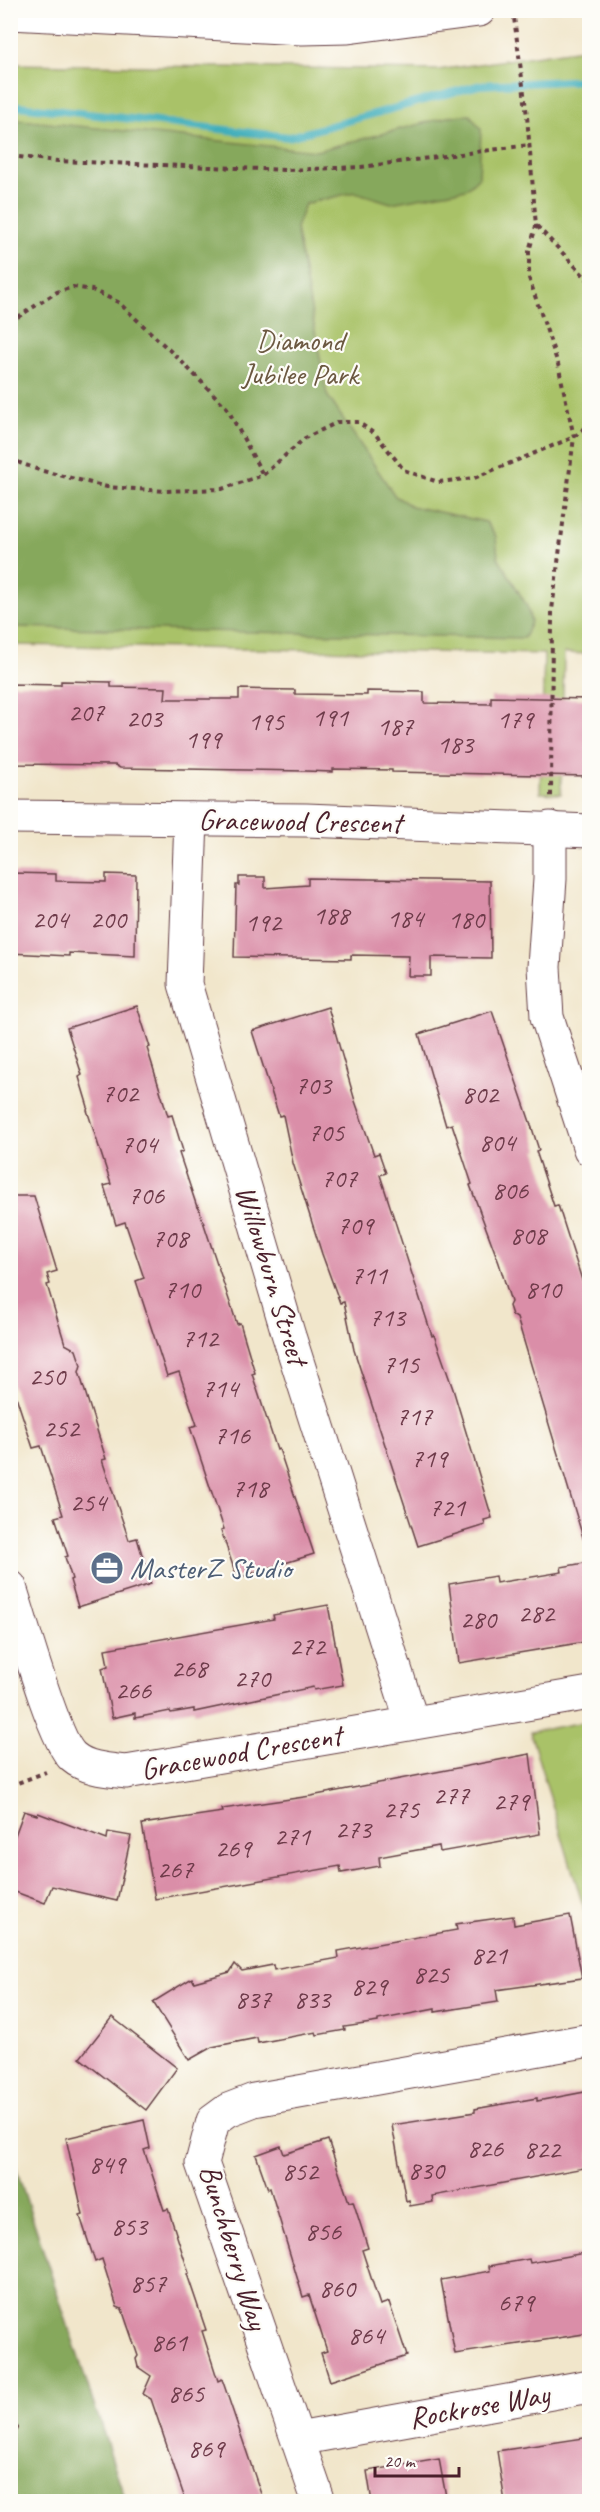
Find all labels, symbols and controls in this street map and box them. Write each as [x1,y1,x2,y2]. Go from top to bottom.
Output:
park label: Diamond Jubilee Park [240,321,360,393]
house number: 207 [68,695,106,729]
house number: 191 [312,700,350,734]
house number: 203 [126,701,164,735]
house number: 179 [497,702,535,736]
house number: 195 [248,704,286,738]
house number: 187 [377,709,415,743]
house number: 199 [185,722,223,756]
house number: 183 [437,727,475,761]
street label: Gracewood Crescent [198,800,406,842]
house number: 188 [313,898,352,932]
house number: 184 [387,901,426,935]
house number: 204 [32,902,71,936]
house number: 200 [90,902,128,936]
house number: 180 [448,902,486,936]
house number: 192 [245,905,283,939]
house number: 703 [295,1068,333,1102]
house number: 702 [102,1076,140,1110]
house number: 802 [462,1077,500,1111]
house number: 705 [308,1115,346,1149]
house number: 804 [479,1125,518,1159]
house number: 704 [121,1127,160,1161]
house number: 707 [321,1161,359,1195]
house number: 806 [492,1173,529,1207]
house number: 706 [128,1178,165,1212]
street label: Willowburn Street [227,1181,318,1373]
house number: 709 [337,1208,375,1242]
house number: 808 [510,1218,549,1252]
house number: 708 [152,1221,191,1255]
house number: 711 [351,1258,389,1292]
house number: 710 [164,1272,202,1306]
house number: 810 [525,1272,563,1306]
house number: 713 [369,1300,407,1334]
house number: 712 [182,1321,220,1355]
house number: 715 [383,1347,421,1381]
house number: 250 [29,1359,67,1393]
house number: 714 [202,1371,241,1405]
house number: 717 [396,1399,434,1433]
house number: 252 [43,1411,81,1445]
house number: 716 [214,1418,251,1452]
house number: 719 [411,1441,449,1475]
house number: 718 [232,1471,271,1505]
house number: 254 [70,1485,109,1519]
house number: 721 [429,1490,467,1524]
place label: MasterZ Studio [130,1549,295,1587]
office icon: MasterZ Studio [89,1550,125,1586]
house number: 282 [518,1596,556,1630]
house number: 280 [460,1602,498,1636]
house number: 272 [289,1629,327,1663]
house number: 268 [171,1651,210,1685]
house number: 270 [234,1661,272,1695]
house number: 266 [115,1673,152,1707]
street label: Gracewood Crescent [138,1715,348,1788]
house number: 277 [433,1778,471,1812]
house number: 279 [493,1784,531,1818]
house number: 275 [383,1792,421,1826]
house number: 273 [335,1812,373,1846]
house number: 271 [274,1819,312,1853]
house number: 269 [215,1831,253,1865]
house number: 267 [157,1852,195,1886]
house number: 821 [471,1938,509,1972]
house number: 825 [413,1957,451,1991]
house number: 829 [351,1969,389,2003]
house number: 837 [235,1982,273,2016]
house number: 833 [294,1982,332,2016]
house number: 826 [467,2131,504,2165]
house number: 822 [524,2132,562,2166]
house number: 849 [89,2147,127,2181]
house number: 830 [408,2153,446,2187]
house number: 852 [282,2154,320,2188]
street label: Bunchberry Way [191,2160,278,2336]
house number: 853 [111,2209,149,2243]
house number: 856 [305,2214,342,2248]
house number: 857 [130,2266,168,2300]
house number: 860 [319,2271,357,2305]
house number: 679 [498,2285,536,2319]
house number: 864 [348,2318,387,2352]
house number: 861 [151,2325,189,2359]
street label: Rockrose Way [406,2375,554,2437]
house number: 865 [168,2376,206,2410]
house number: 869 [188,2431,226,2465]
scale bar [375,2440,459,2478]
text: 20 m [384,2450,417,2472]

